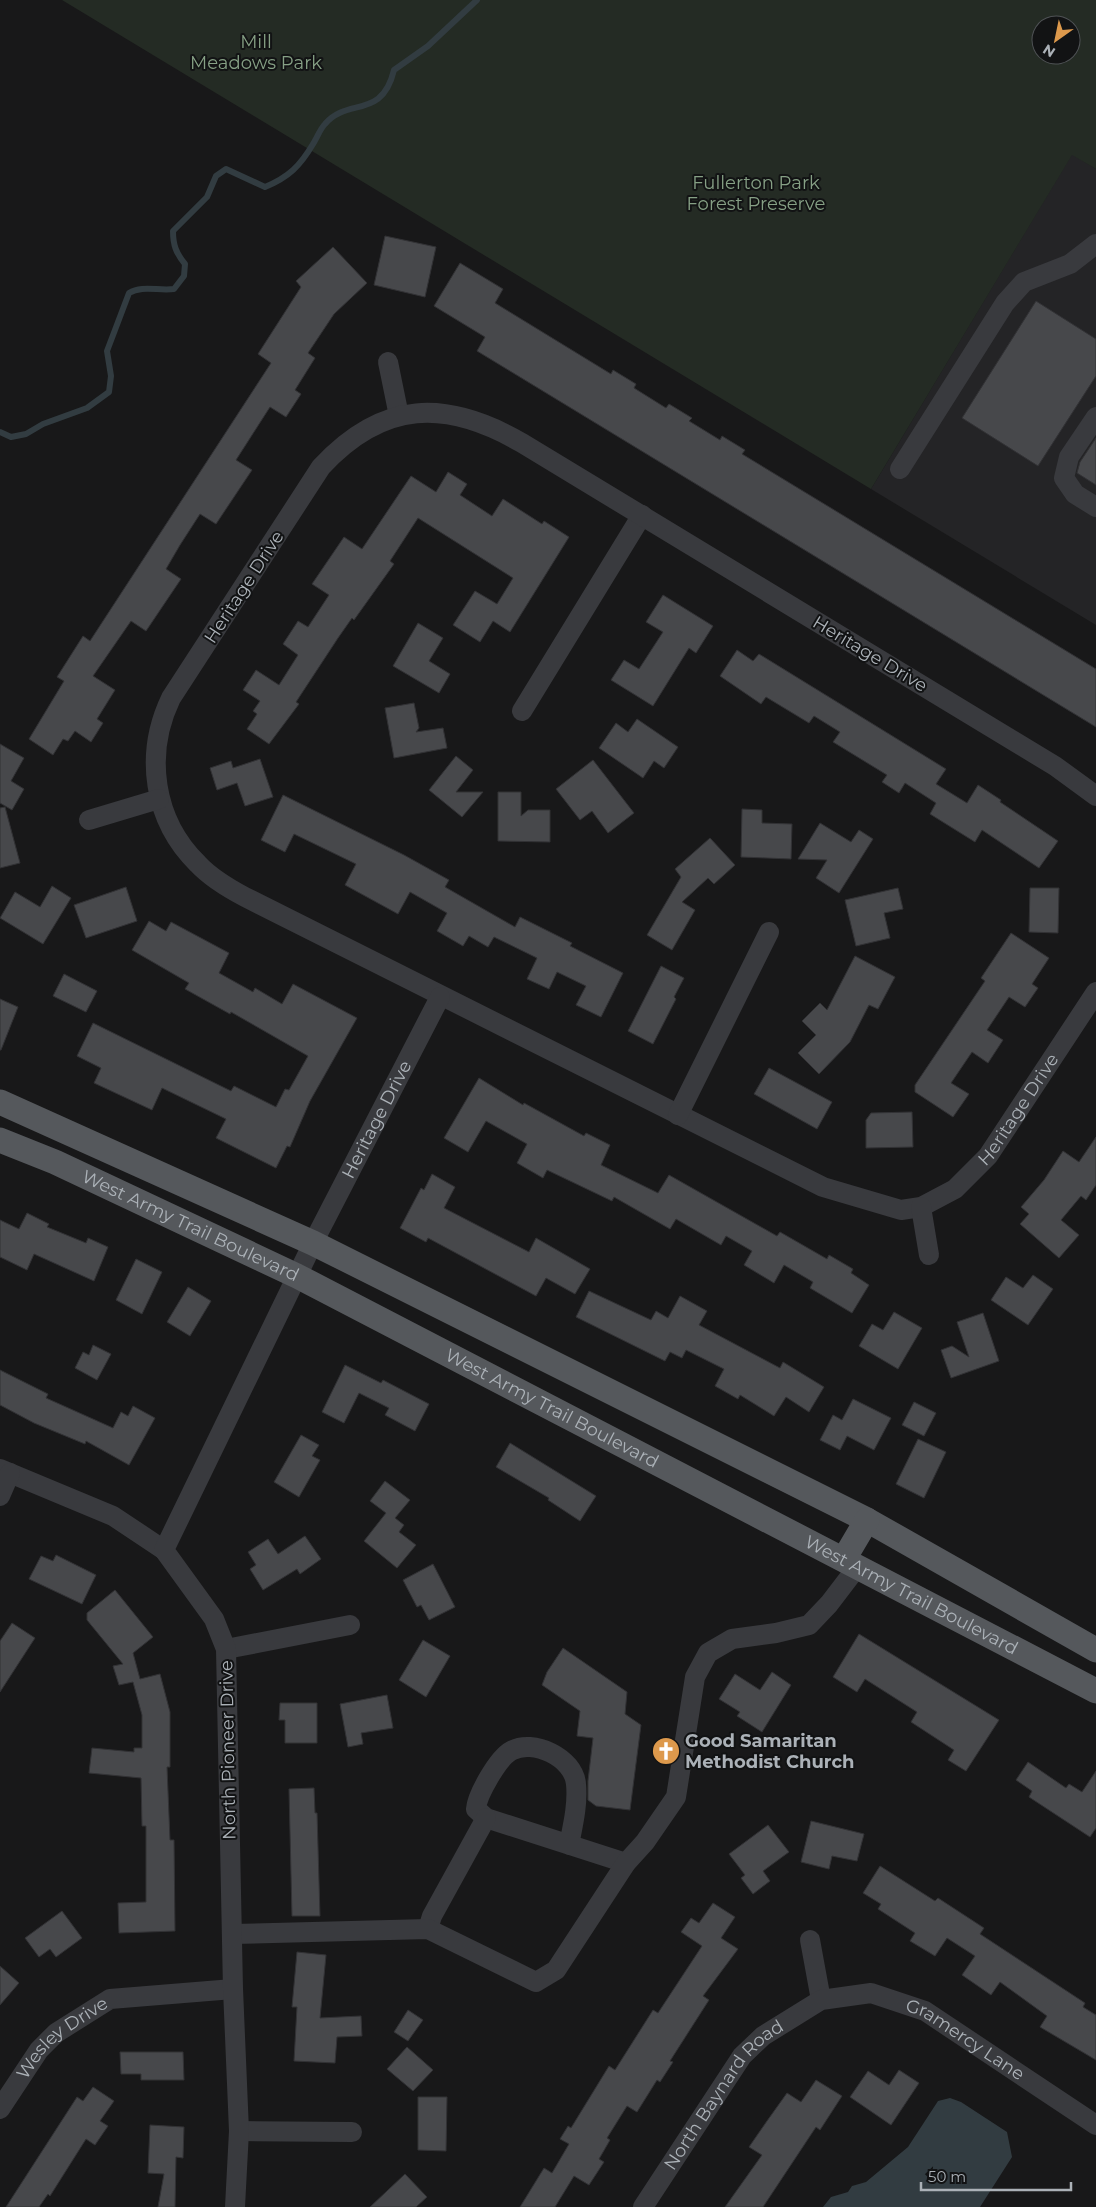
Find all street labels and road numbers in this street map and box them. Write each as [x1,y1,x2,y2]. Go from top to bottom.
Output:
street label: Heritage Drive [199,526,289,647]
street label: Heritage Drive [809,611,931,697]
street label: Heritage Drive [973,1049,1063,1171]
street label: Heritage Drive [337,1057,416,1182]
street label: West Army Trail Boulevard [78,1165,303,1286]
street label: West Army Trail Boulevard [442,1344,662,1473]
street label: West Army Trail Boulevard [801,1531,1022,1660]
street label: North Pioneer Drive [215,1660,241,1840]
street label: Wesley Drive [12,1992,112,2083]
street label: Gramercy Lane [903,1994,1029,2085]
street label: North Baynard Road [659,2015,787,2174]

